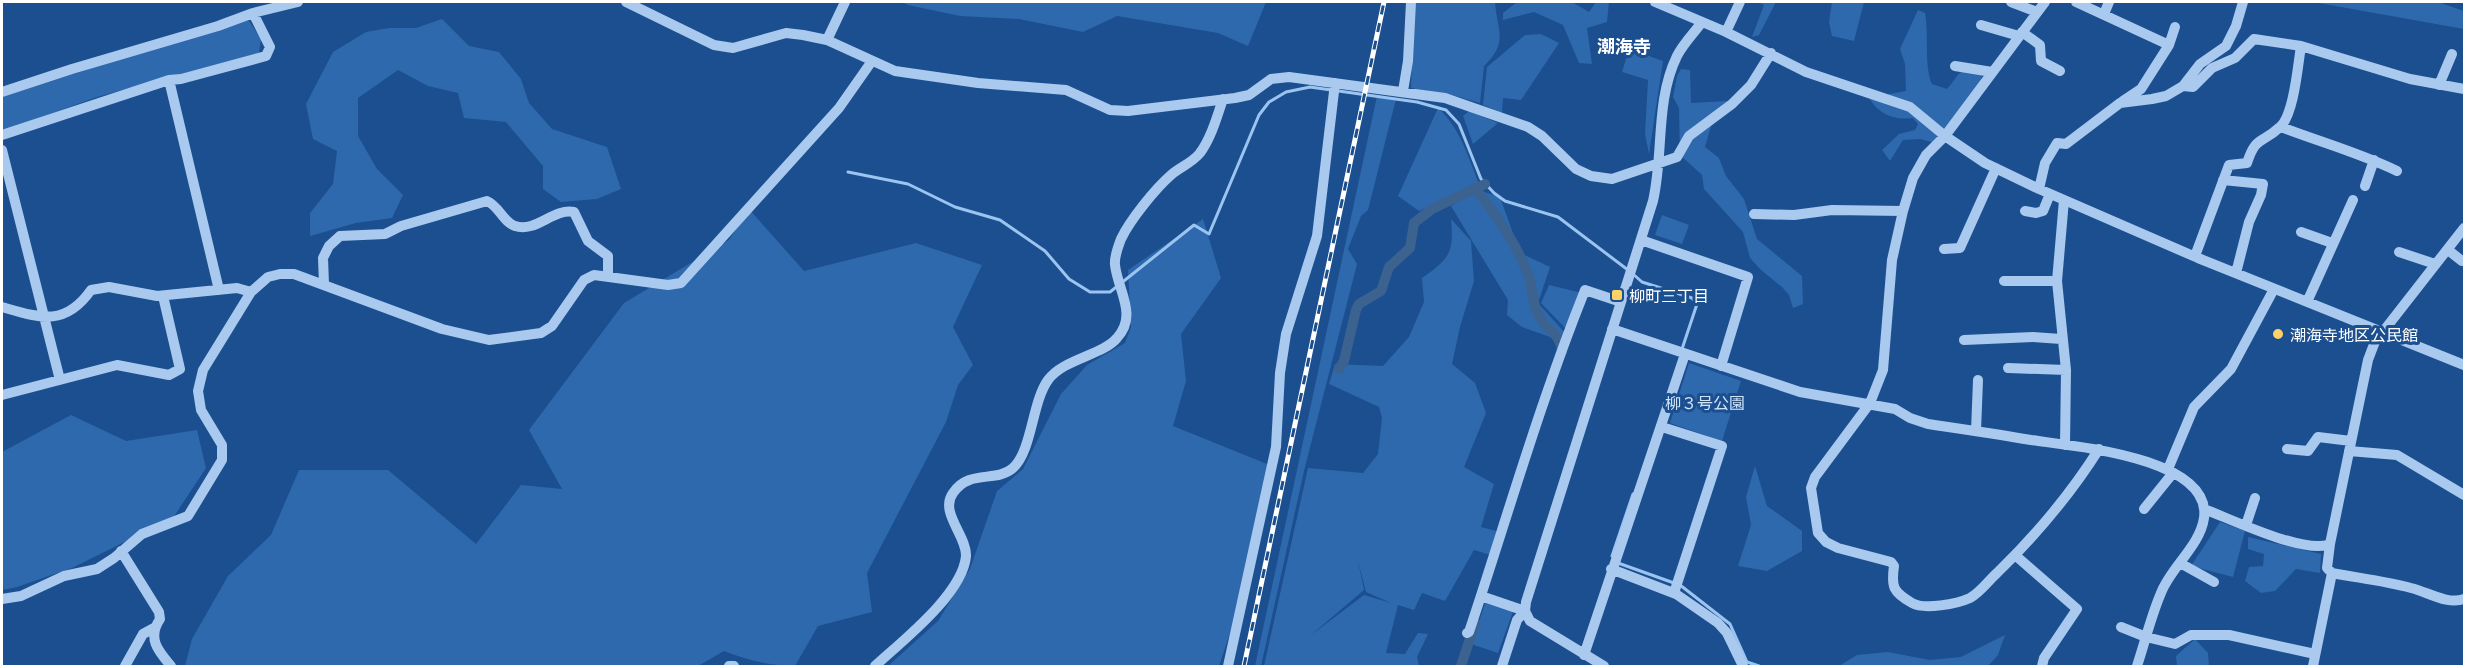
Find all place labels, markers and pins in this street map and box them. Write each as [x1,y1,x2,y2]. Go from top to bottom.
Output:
place label: 柳町三丁目 [1629,286,1709,305]
marker: 柳町三丁目 [1610,288,1624,302]
place label: 潮海寺地区公民館 [2290,325,2418,344]
marker: 潮海寺地区公民館 [2271,327,2285,341]

